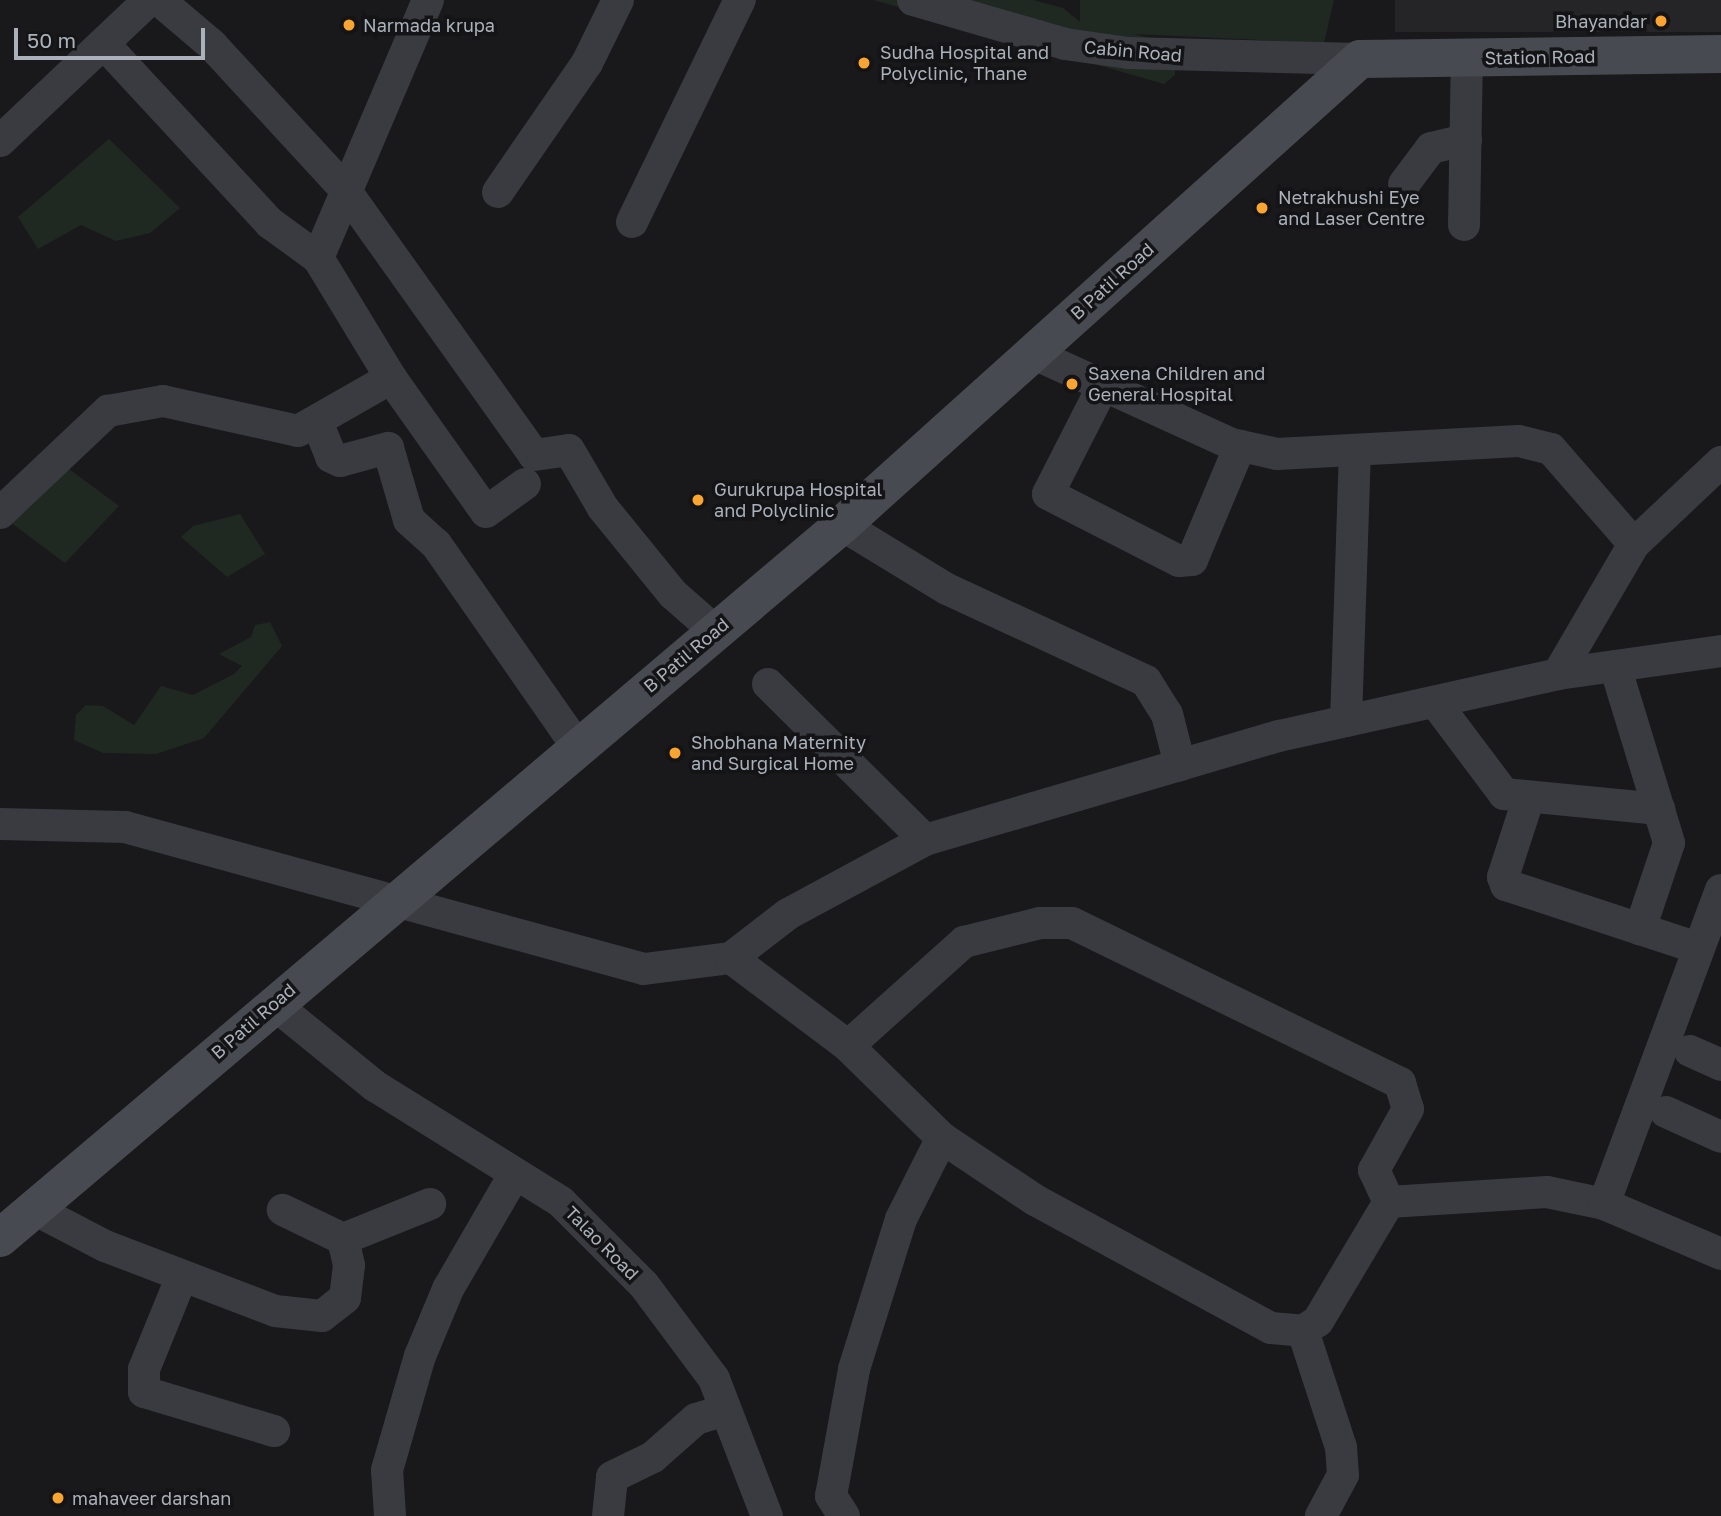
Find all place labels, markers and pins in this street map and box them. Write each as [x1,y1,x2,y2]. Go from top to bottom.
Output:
place label: Bhayandar [1555,10,1647,32]
marker: Bhayandar [1653,13,1669,29]
place label: Narmada krupa [363,14,495,36]
marker: Narmada krupa [341,17,357,33]
place label: Sudha Hospital and Polyclinic, Thane [880,42,1049,84]
marker: Sudha Hospital and Polyclinic, Thane [854,53,874,73]
place label: Netrakhushi Eye and Laser Centre [1278,187,1425,230]
marker: Netrakhushi Eye and Laser Centre [1252,198,1272,218]
place label: Saxena Children and General Hospital [1088,363,1265,406]
marker: Saxena Children and General Hospital [1062,374,1082,394]
place label: Gurukrupa Hospital and Polyclinic [714,479,882,522]
marker: Gurukrupa Hospital and Polyclinic [688,490,708,510]
place label: Shobhana Maternity and Surgical Home [691,732,866,774]
marker: Shobhana Maternity and Surgical Home [665,743,685,763]
place label: mahaveer darshan [72,1487,231,1509]
marker: mahaveer darshan [50,1490,66,1506]

